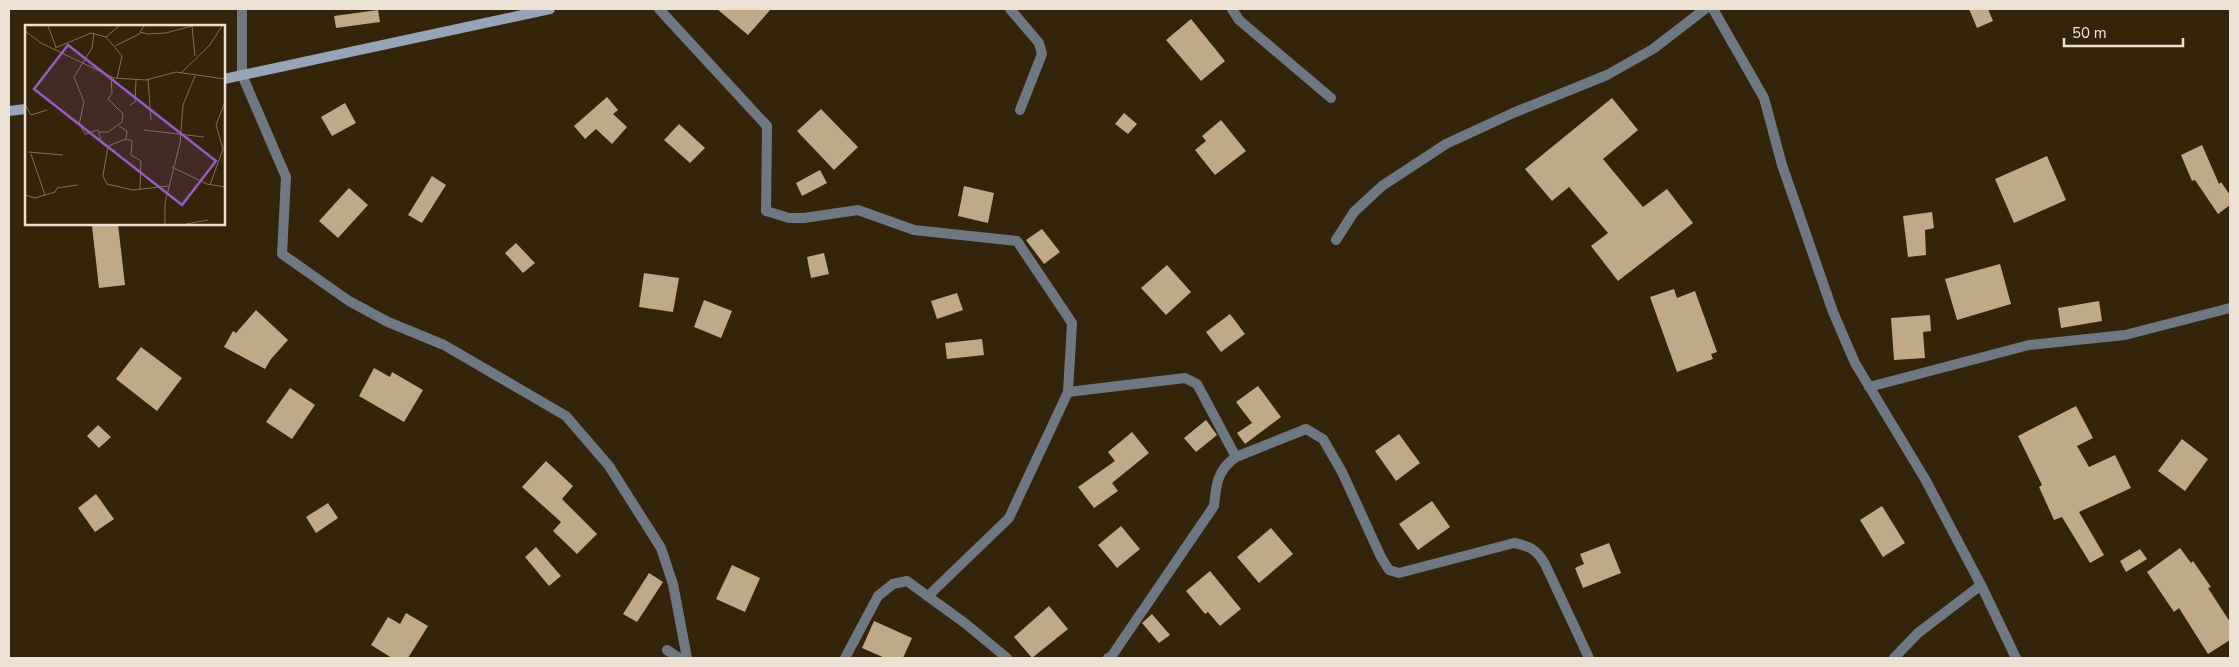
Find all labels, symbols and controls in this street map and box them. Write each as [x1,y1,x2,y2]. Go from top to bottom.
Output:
scale bar [2064,15,2183,47]
text: 50 m [2072,23,2107,43]
inset map [25,25,225,225]

